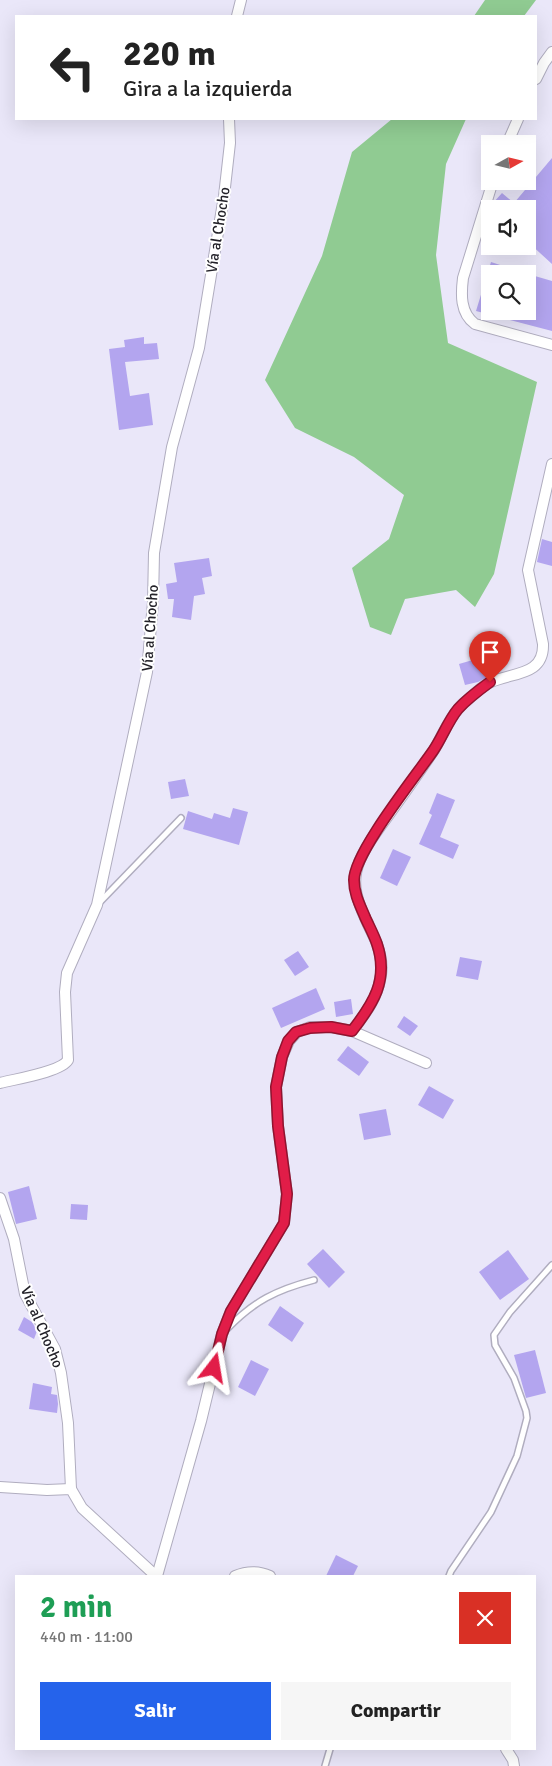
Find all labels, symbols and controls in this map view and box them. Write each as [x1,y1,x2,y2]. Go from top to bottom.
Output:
text: 220 m [123,32,216,75]
icon: left [40,35,105,100]
text: Gira a la izquierda [123,75,292,102]
north arrow [481,135,536,190]
map controls [481,135,536,320]
street label: Vía al Chocho [202,185,234,274]
button: sound [481,200,536,255]
button: search [481,265,536,320]
street label: Vía al Chocho [138,584,162,672]
pin [469,631,511,682]
icon: arrive [476,638,504,666]
street label: Vía al Chocho [17,1283,67,1371]
position arrow [187,1341,239,1393]
text: 2 min [40,1589,112,1626]
button: close [459,1592,511,1644]
text: 440 m · 11:00 [40,1627,133,1647]
button: Salir [40,1682,271,1740]
button: Compartir [281,1682,511,1740]

